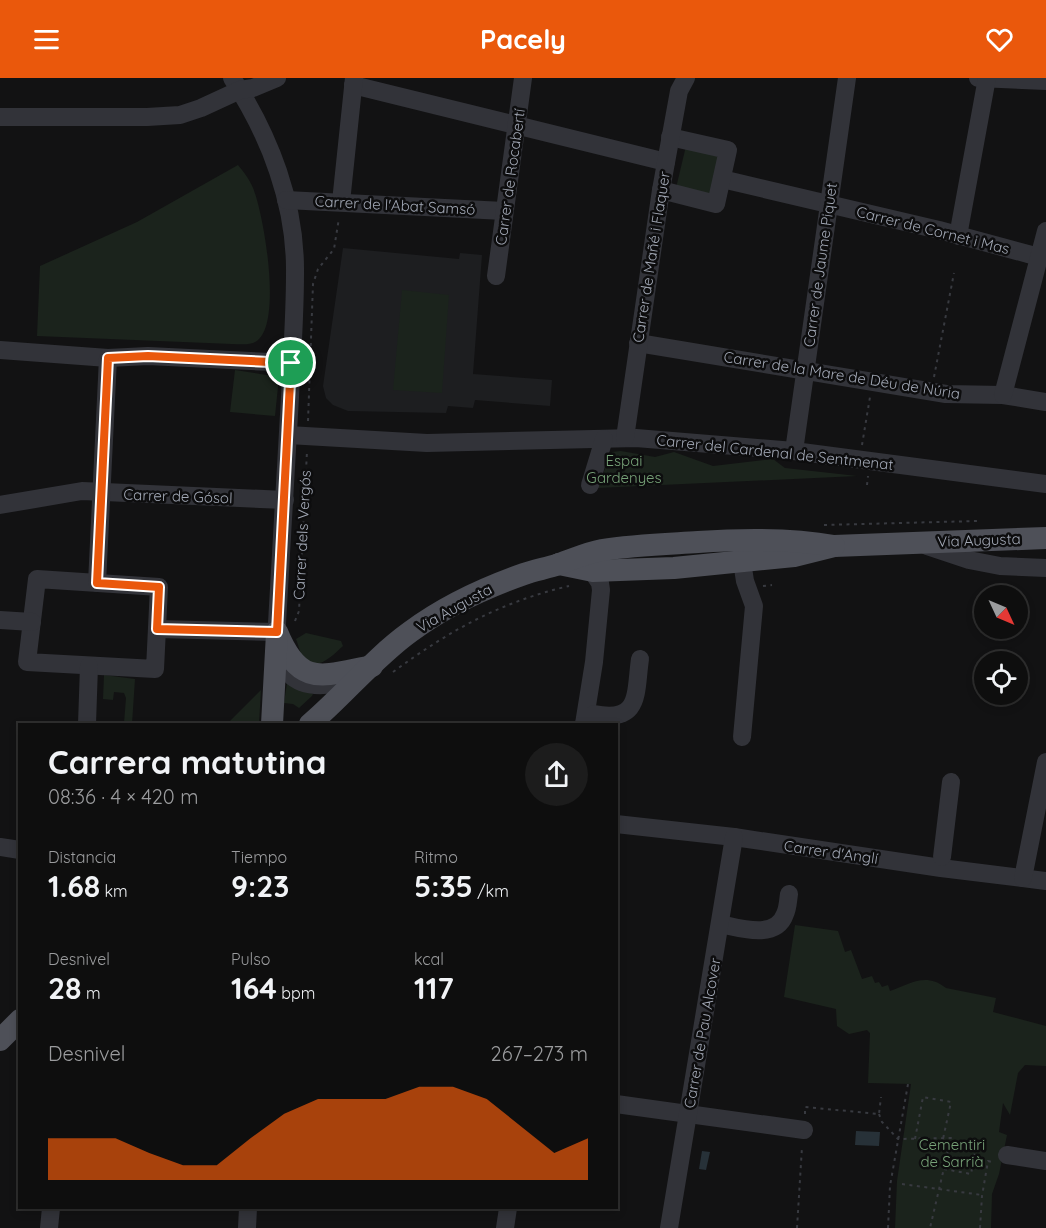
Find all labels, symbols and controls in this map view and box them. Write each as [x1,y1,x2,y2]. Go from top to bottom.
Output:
text: Pacely [480,22,566,56]
icon: menu [30,23,63,56]
icon: heart [983,23,1016,56]
street label: Carrer de Rocabertí [491,107,529,246]
street label: Carrer de Mañé i Flaquer [628,170,674,344]
street label: Carrer de Jaume Piquet [799,182,841,348]
street label: Carrer de l'Abat Samsó [314,191,476,219]
street label: Carrer de Cornet i Mas [855,202,1011,258]
pin [265,337,316,388]
icon: arrive [274,346,307,379]
street label: Carrer de la Mare de Déu de Núria [722,347,962,403]
street label: Carrer del Cardenal de Sentmenat [656,430,894,474]
park label: Espai Gardenyes [586,451,662,487]
street label: Carrer dels Vergós [289,470,315,600]
street label: Carrer de Gósol [123,485,233,507]
street label: Via Augusta [937,529,1021,551]
street label: Via Augusta [413,579,495,637]
north arrow [974,585,1028,639]
map controls [974,585,1028,705]
button: locate [974,651,1028,705]
text: Carrera matutina [48,741,326,782]
button: share [525,743,588,806]
text: 08:36 · 4 × 420 m [48,784,198,809]
street label: Carrer d'Anglí [783,836,880,868]
text: Distancia [48,847,116,867]
text: Tiempo [231,847,287,867]
text: Ritmo [414,847,458,867]
text: 1.68 [48,867,100,905]
text: 9:23 [231,867,289,905]
text: 5:35 [414,867,473,905]
text: km [100,881,128,901]
text: /km [473,881,509,901]
text: Desnivel [48,949,110,969]
text: Pulso [231,949,270,969]
text: kcal [414,949,444,969]
street label: Carrer de Pau Alcover [679,956,725,1110]
text: 28 [48,969,82,1007]
text: 164 [231,969,277,1007]
text: 117 [414,969,454,1007]
text: m [82,983,100,1003]
text: bpm [277,983,315,1003]
text: Desnivel [48,1041,125,1066]
text: 267–273 m [491,1041,588,1066]
park label: Cementiri de Sarrià [919,1135,985,1171]

